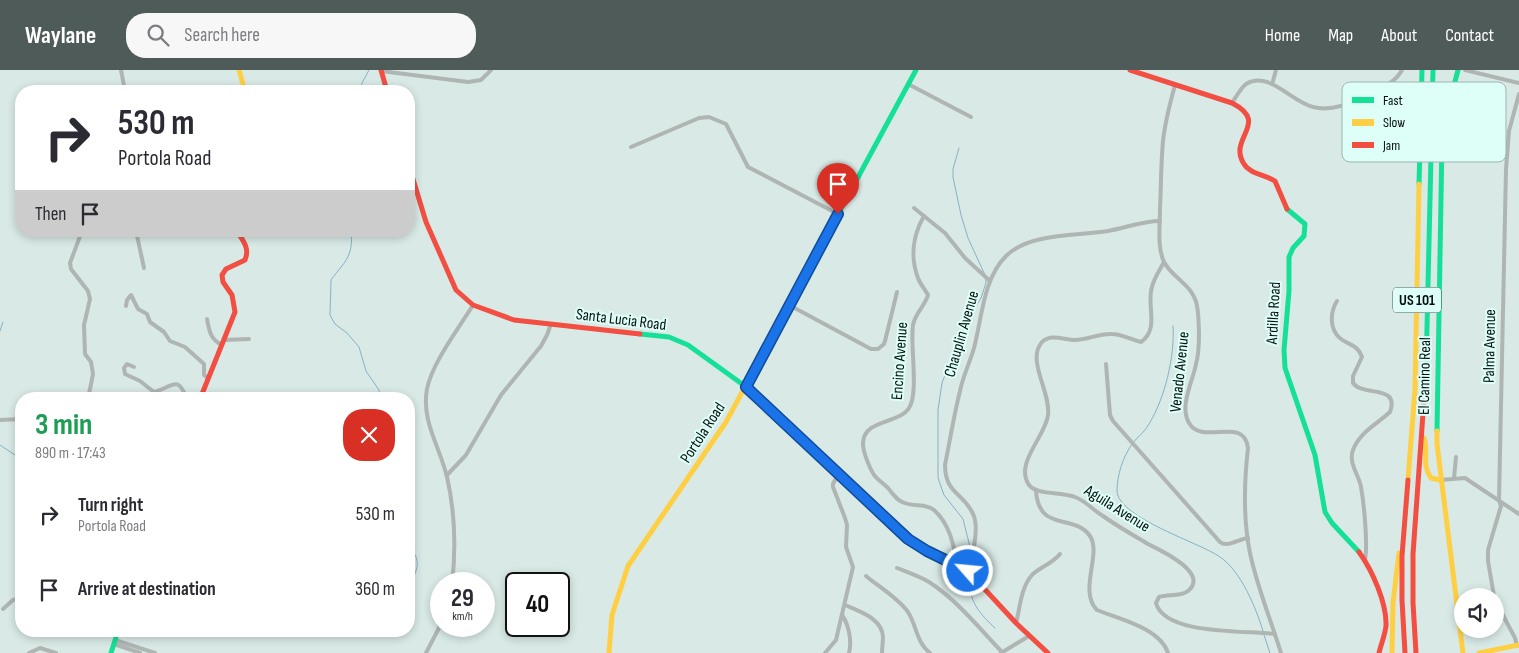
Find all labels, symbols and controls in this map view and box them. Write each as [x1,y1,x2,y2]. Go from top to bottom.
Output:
search box [126,13,476,58]
text: Waylane [25,21,96,50]
icon: search [144,21,172,49]
text: Search here [184,24,260,47]
text: Home [1265,25,1300,46]
text: Map [1328,25,1353,46]
text: About [1381,25,1417,46]
text: Contact [1445,25,1494,46]
legend [1342,82,1506,162]
text: Fast [1383,92,1403,109]
text: 530 m [118,102,194,145]
icon: right [35,105,100,170]
text: Slow [1383,114,1405,131]
text: Jam [1382,137,1400,154]
text: Portola Road [118,145,211,172]
pin [817,163,859,214]
icon: arrive [824,170,852,198]
icon: arrive [76,200,104,228]
text: Then [35,203,66,226]
street label: Ardilla Road [1263,281,1285,346]
road number: US 101 [1393,288,1441,312]
street label: Chauplin Avenue [941,289,983,379]
street label: Santa Lucia Road [575,305,667,335]
street label: Palma Avenue [1480,309,1500,383]
street label: Encino Avenue [888,321,912,401]
street label: Venado Avenue [1166,331,1194,413]
street label: El Camino Real [1415,337,1435,415]
street label: Portola Road [677,399,729,467]
text: 3 min [35,407,92,443]
button: close [343,409,395,461]
text: 890 m · 17:43 [35,444,106,463]
street label: Aguila Avenue [1080,481,1153,537]
text: Turn right [78,494,143,517]
icon: right [35,501,63,529]
text: 530 m [356,503,395,526]
text: Portola Road [78,517,146,536]
position arrow [941,544,993,596]
speed limit sign: 40 [505,572,570,637]
icon: arrive [35,576,63,604]
text: Arrive at destination [78,578,216,601]
text: 360 m [355,578,395,601]
text: 29 [451,583,474,614]
map controls [1454,588,1504,638]
button: sound [1454,588,1504,638]
text: km/h [452,609,473,624]

